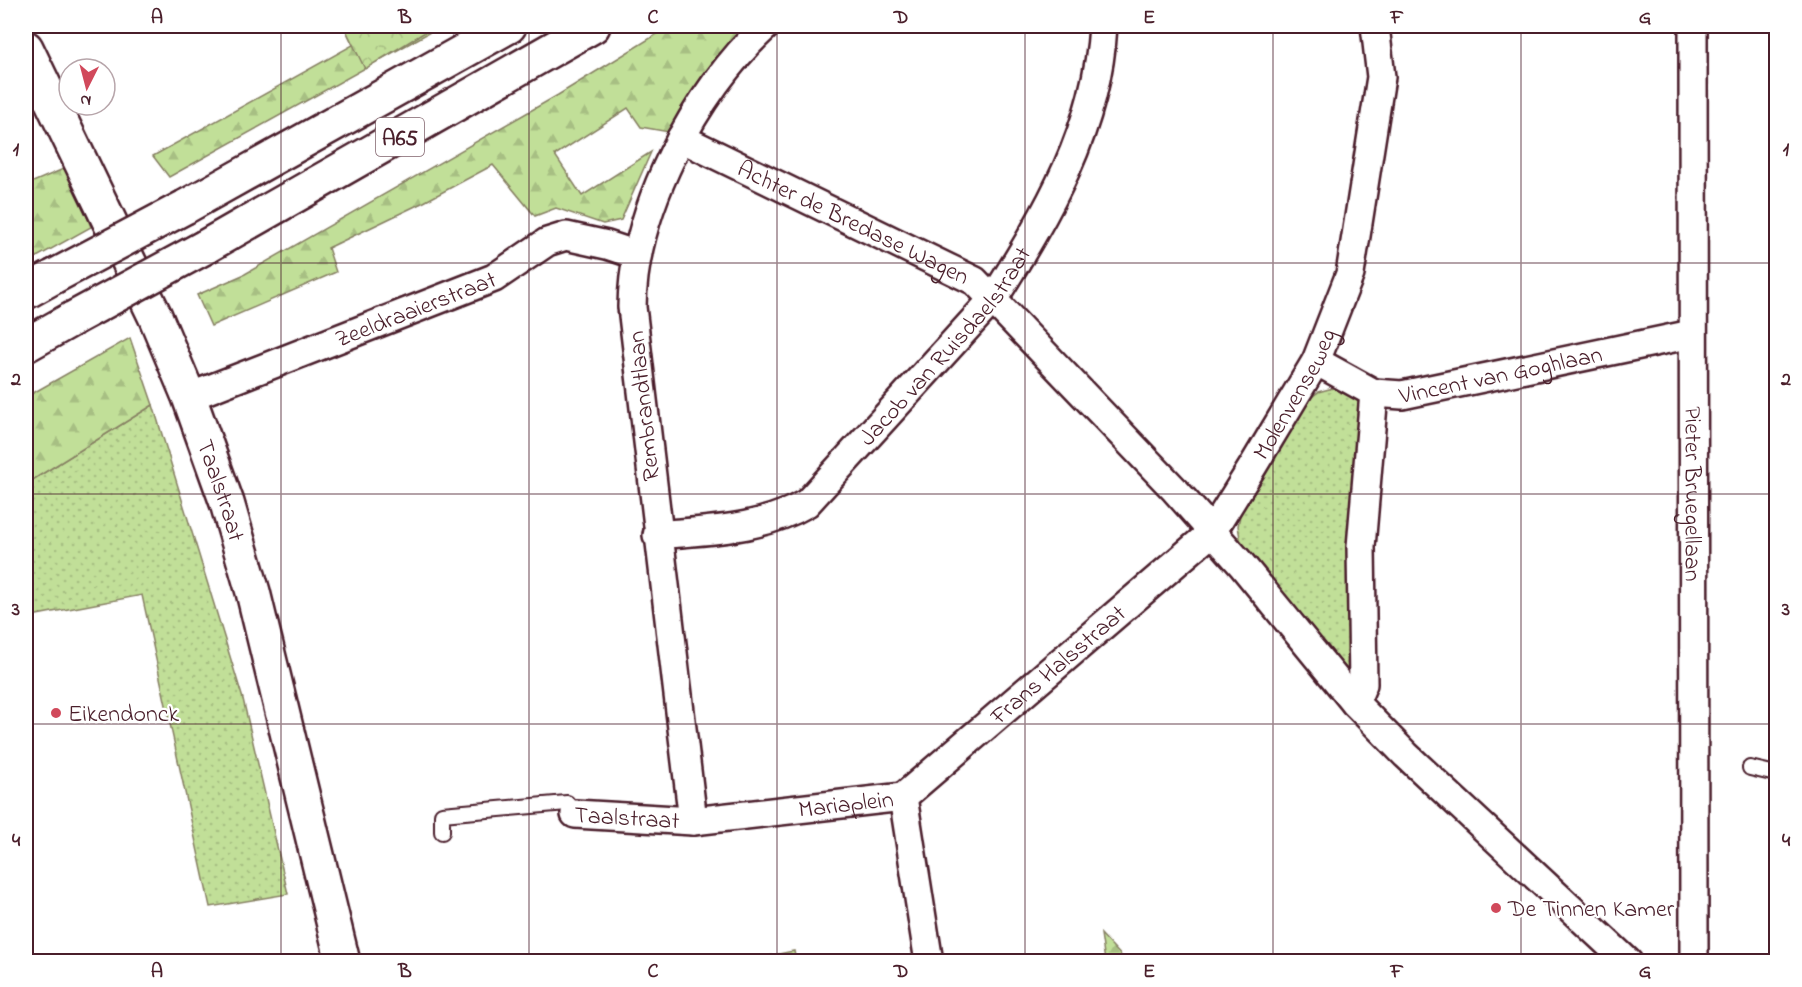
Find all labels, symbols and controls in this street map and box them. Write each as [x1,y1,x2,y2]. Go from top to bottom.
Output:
text: A [151,4,163,33]
text: B [397,4,412,33]
text: C [648,4,659,33]
text: D [893,4,908,33]
text: E [1143,4,1155,33]
text: F [1390,4,1404,33]
text: G [1639,4,1652,33]
north arrow [57,57,117,117]
text: N [79,87,92,112]
road number: A65 [376,118,424,156]
text: 1 [13,136,20,165]
text: 1 [1783,136,1790,165]
street label: Achter de Bredase Wagen [731,153,975,296]
street label: Jacob van Ruisdaelstraat [852,241,1042,455]
street label: Zeeldraaierstraat [331,264,502,358]
street label: Molenvenseweg [1245,324,1347,467]
street label: Rembrandtlaan [620,329,671,483]
street label: Vincent van Goghlaan [1395,338,1606,415]
text: 2 [10,366,21,395]
text: 2 [1780,366,1791,395]
street label: Pieter Bruegellaan [1673,406,1709,582]
street label: Taalstraat [186,435,252,546]
text: 3 [11,596,20,625]
text: 3 [1781,596,1790,625]
street label: Frans Halsstraat [983,598,1135,735]
place label: Eikendonck [68,698,179,733]
marker: Eikendonck [49,706,63,720]
street label: Mariaplein [797,783,896,829]
street label: Taalstraat [573,799,680,840]
text: 4 [12,827,21,856]
text: 4 [1782,827,1791,856]
place label: De Tinnen Kamer [1507,893,1675,928]
marker: De Tinnen Kamer [1489,901,1503,915]
text: A [151,958,163,987]
text: B [397,958,412,987]
text: C [648,958,659,987]
text: D [893,958,908,987]
text: E [1143,958,1155,987]
text: F [1390,958,1404,987]
text: G [1639,958,1652,987]

